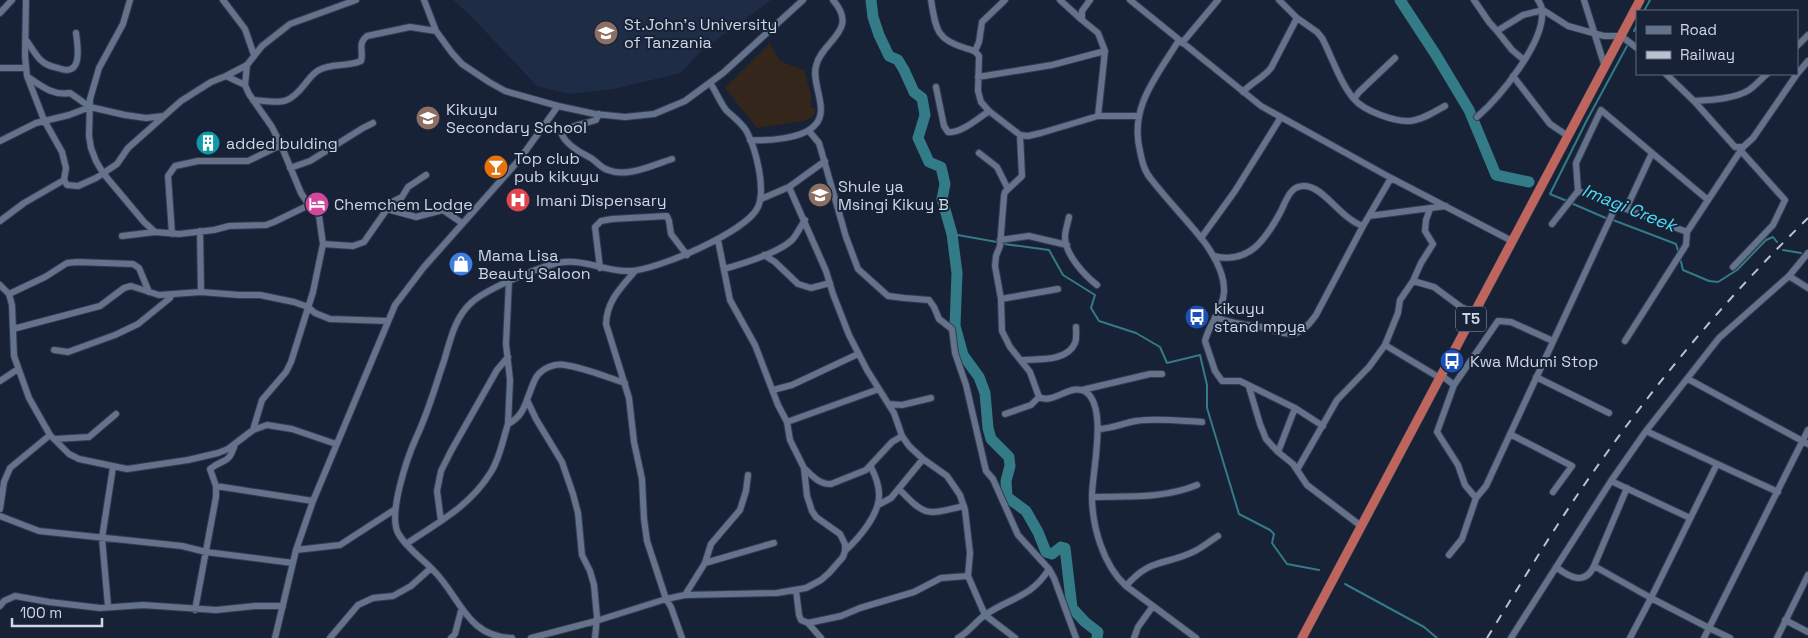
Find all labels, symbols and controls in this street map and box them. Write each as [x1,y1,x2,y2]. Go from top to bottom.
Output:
legend [1636,10,1798,75]
place label: St.John's University of Tanzania [624,14,777,53]
school or university icon: St.John's University of Tanzania [593,20,619,46]
text: Road [1680,20,1717,39]
text: Railway [1680,45,1735,64]
place label: Kikuyu Secondary School [446,99,587,138]
school or university icon: Kikuyu Secondary School [415,105,441,131]
building icon: added bulding [195,130,221,156]
place label: added bulding [226,133,338,154]
place label: Top club pub kikuyu [514,148,599,187]
bar icon: Top club pub kikuyu [483,154,509,180]
place label: Shule ya Msingi Kikuy B [838,176,949,215]
water label: Imagi Creek [1579,178,1682,238]
school or university icon: Shule ya Msingi Kikuy B [807,182,833,208]
hospital icon: Imani Dispensary [505,187,531,213]
place label: Imani Dispensary [536,190,667,211]
hotel icon: Chemchem Lodge [304,191,330,217]
place label: Chemchem Lodge [334,194,473,215]
place label: Mama Lisa Beauty Saloon [478,245,591,284]
shop icon: Mama Lisa Beauty Saloon [448,251,474,277]
place label: kikuyu stand mpya [1214,298,1306,337]
bus stop icon: kikuyu stand mpya [1184,304,1210,330]
road number: T5 [1456,306,1486,332]
bus stop icon: Kwa Mdumi Stop [1439,348,1465,374]
place label: Kwa Mdumi Stop [1470,351,1598,372]
scale bar [12,596,102,628]
text: 100 m [20,603,62,622]

